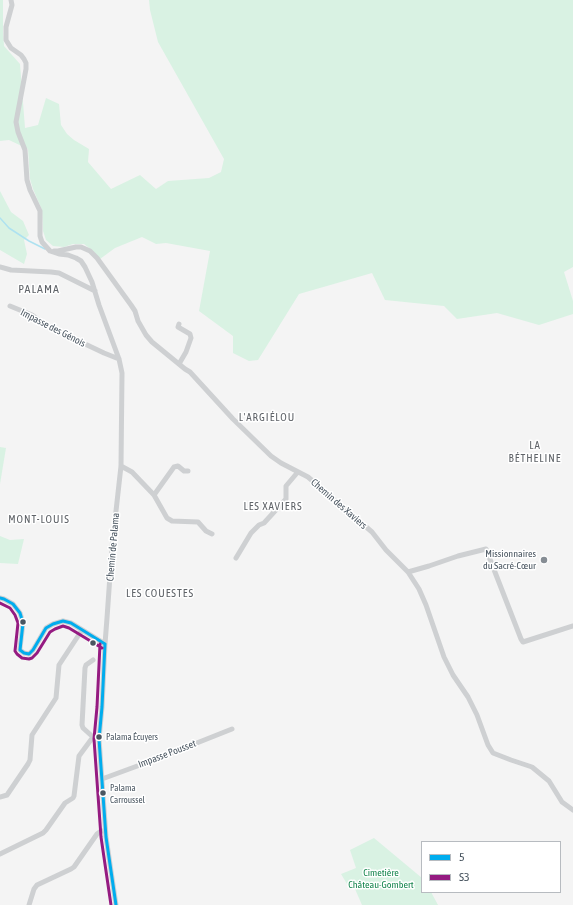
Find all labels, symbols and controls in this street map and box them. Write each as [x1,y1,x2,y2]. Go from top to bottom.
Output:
district label: PALAMA [18,282,60,296]
street label: Impasse des Génois [18,306,88,350]
district label: L'ARGIÉLOU [239,411,295,425]
district label: LA BÉTHELINE [508,439,562,465]
street label: Chemin des Xaviers [309,476,369,532]
district label: LES XAVIERS [243,500,303,514]
street label: Chemin de Palama [104,512,122,582]
district label: MONT-LOUIS [8,513,70,527]
place label: Missionnaires du Sacré-Cœur [483,548,536,572]
marker: Missionnaires du Sacré-Cœur [539,555,549,565]
district label: LES COUESTES [126,587,194,601]
unlabelled marker [18,617,28,627]
unlabelled marker [88,638,98,648]
marker: Palama Écuyers [94,732,104,742]
place label: Palama Écuyers [106,732,158,742]
street label: Impasse Pousset [136,737,198,771]
place label: Palama Carroussel [110,783,145,804]
marker: Palama Carroussel [98,788,108,798]
legend [421,841,561,893]
text: 5 [459,850,465,864]
park label: Cimetière Château-Gombert [348,867,414,890]
text: S3 [459,870,470,884]

